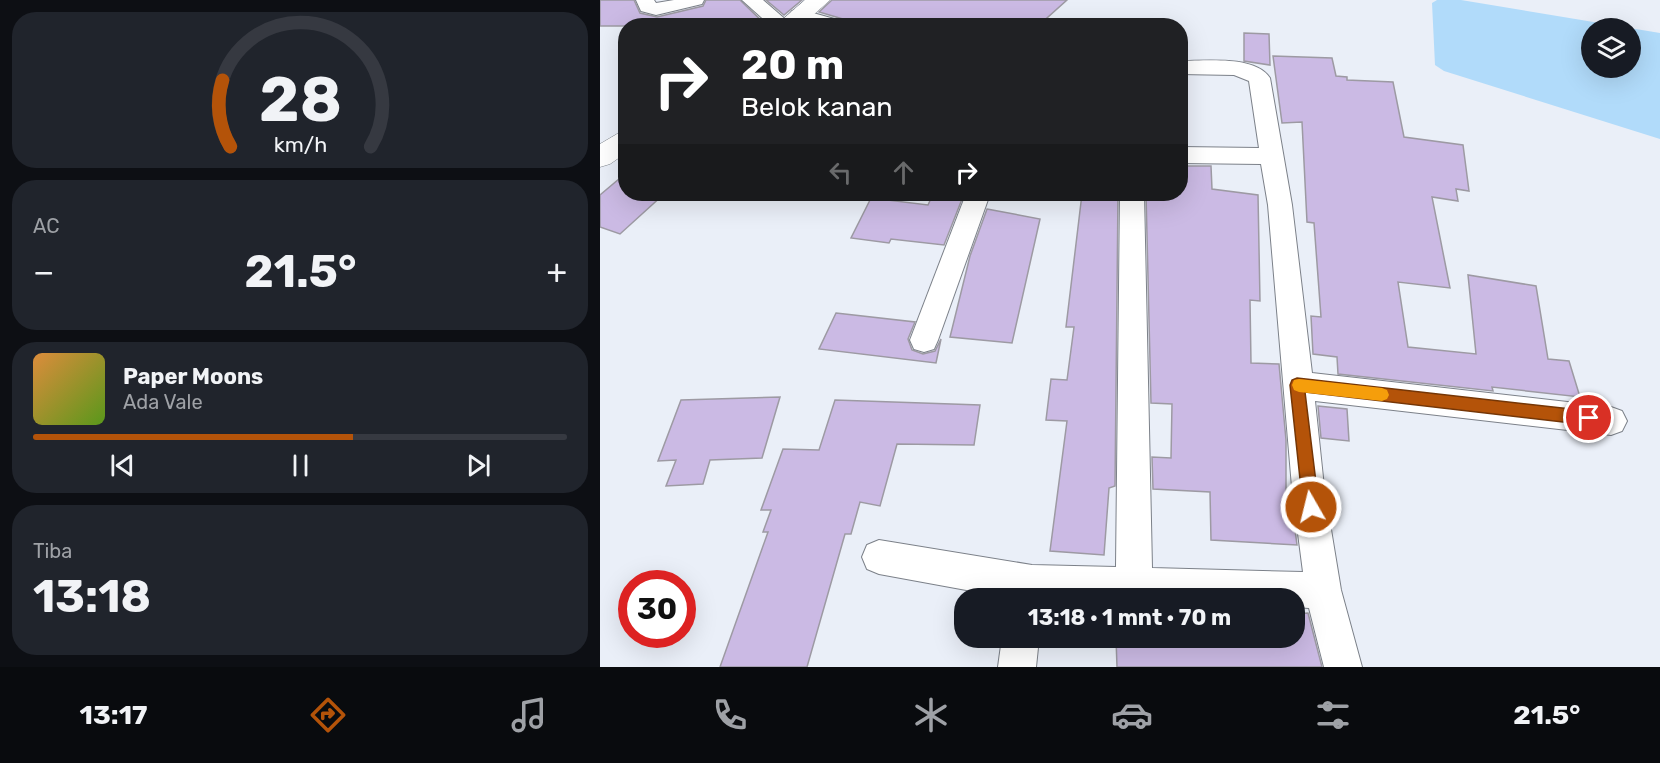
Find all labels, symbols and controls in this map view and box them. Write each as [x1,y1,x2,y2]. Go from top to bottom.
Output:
map controls [1581,18,1641,78]
button: layers [1581,18,1641,78]
text: 20 m [741,40,844,90]
icon: right [642,42,720,120]
text: 28 [259,63,341,137]
text: Belok kanan [741,91,893,123]
text: km/h [273,132,327,157]
icon: left [824,156,857,189]
icon: ahead [887,156,920,189]
icon: right [950,156,983,189]
text: AC [33,214,59,238]
text: 21.5° [244,245,356,298]
text: − [33,252,54,291]
text: + [546,252,567,291]
text: Paper Moons [123,363,263,390]
text: Ada Vale [123,390,203,414]
pin [1563,392,1614,443]
icon: arrive [1572,401,1605,434]
icon: previous [106,449,139,482]
icon: pause [284,449,317,482]
icon: next [462,449,495,482]
position arrow [1279,475,1343,539]
text: Tiba [33,539,72,563]
text: 13:18 [33,570,151,623]
speed limit sign: 30 [618,570,696,648]
text: 13:18 · 1 mnt · 70 m [1028,604,1231,631]
icon: directions [307,694,349,736]
icon: music [508,694,550,736]
icon: phone [709,694,751,736]
icon: climate [910,694,952,736]
icon: car [1111,694,1153,736]
icon: filters [1312,694,1354,736]
text: 13:17 [80,699,148,731]
text: 21.5° [1513,699,1580,731]

